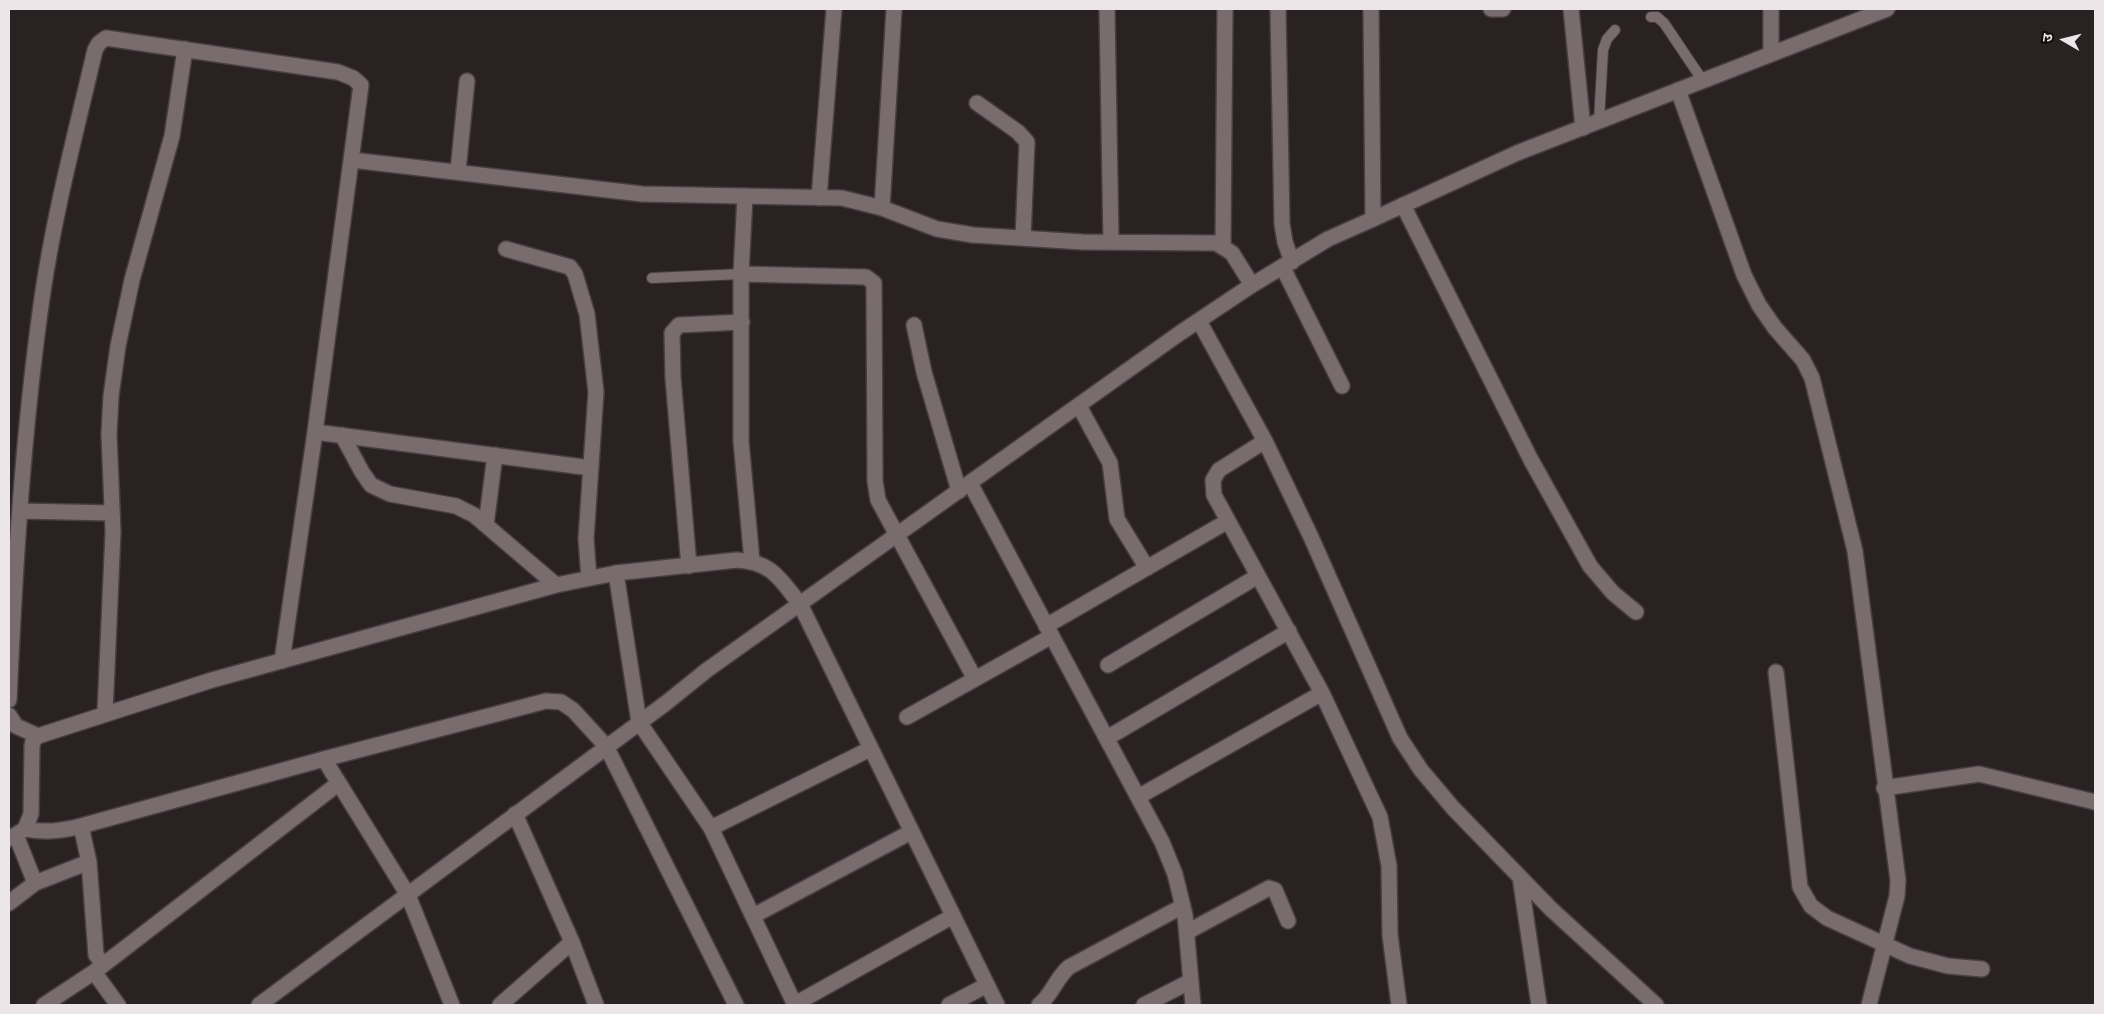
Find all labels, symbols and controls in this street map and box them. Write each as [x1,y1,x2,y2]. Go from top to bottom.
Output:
north arrow [2039,15,2089,65]
text: उ [2039,32,2059,43]

